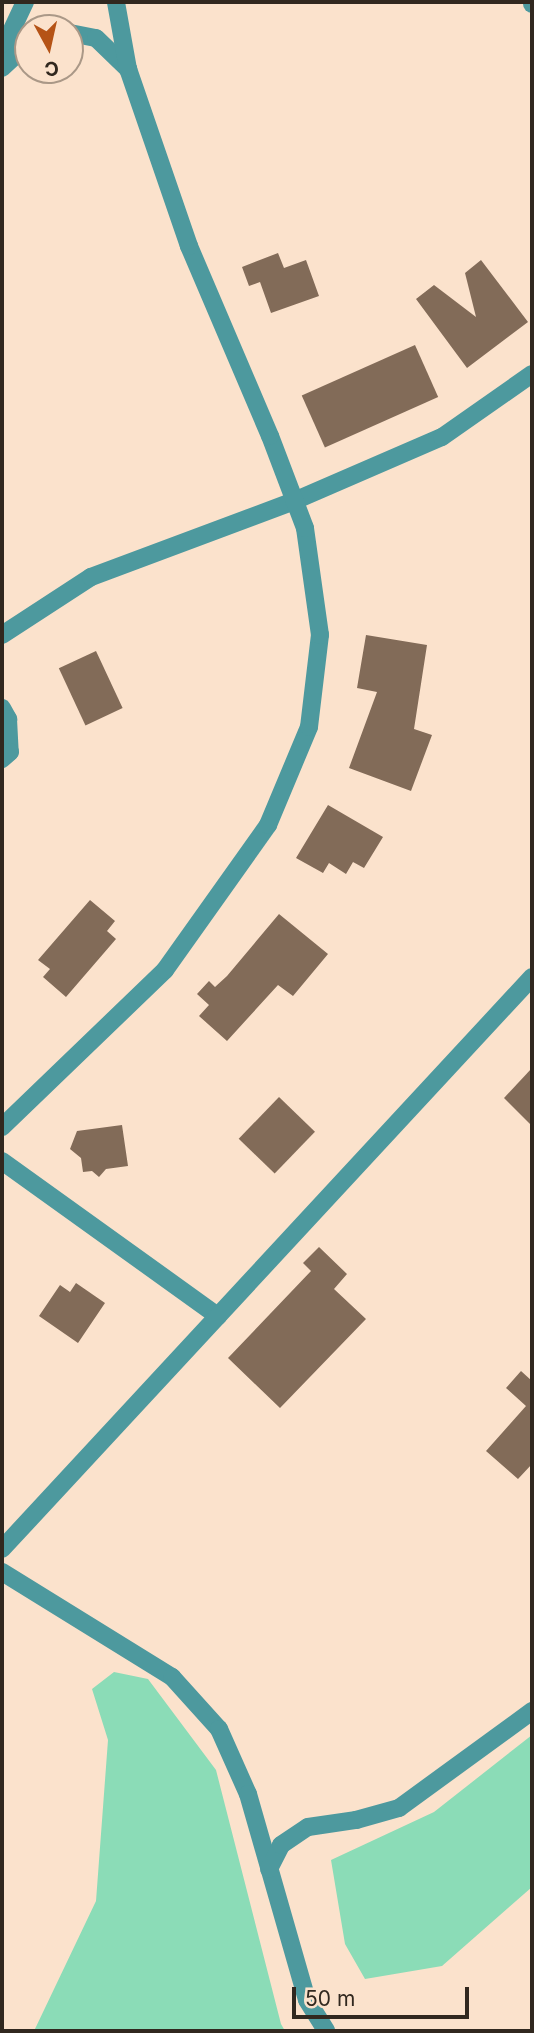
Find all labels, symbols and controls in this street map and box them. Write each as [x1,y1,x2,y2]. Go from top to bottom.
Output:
north arrow [14,14,84,84]
text: С [43,56,60,81]
scale bar [296,1974,473,2018]
text: 50 m [305,1986,355,2011]

